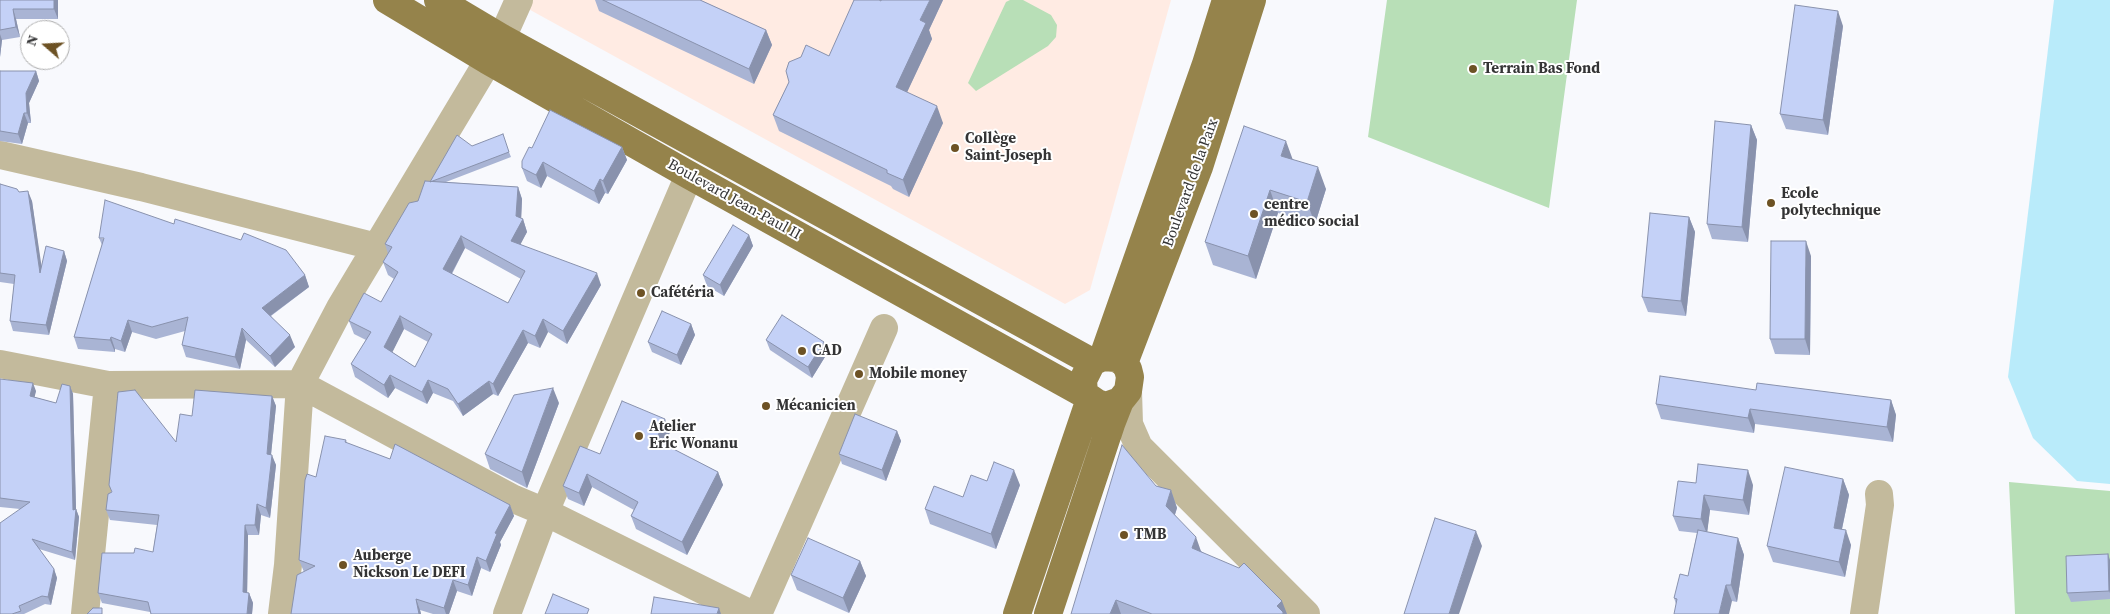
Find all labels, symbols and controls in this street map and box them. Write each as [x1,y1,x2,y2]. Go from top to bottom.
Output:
north arrow [20,20,70,70]
text: N [21,32,43,49]
place label: Terrain Bas Fond [1483,60,1600,78]
marker: Terrain Bas Fond [1467,63,1479,75]
street label: Boulevard de la Paix [1159,116,1223,250]
place label: Collège Saint-Joseph [965,130,1052,165]
marker: Collège Saint-Joseph [949,142,961,154]
street label: Boulevard Jean-Paul II [664,156,804,244]
place label: Ecole polytechnique [1781,185,1881,220]
place label: centre médico social [1264,196,1359,231]
marker: Ecole polytechnique [1765,197,1777,209]
marker: centre médico social [1248,208,1260,220]
place label: Cafétéria [651,284,714,302]
marker: Cafétéria [635,287,647,299]
place label: CAD [812,342,842,360]
marker: CAD [796,345,808,357]
place label: Mobile money [869,365,967,383]
marker: Mobile money [853,368,865,380]
place label: Mécanicien [776,397,856,415]
marker: Mécanicien [760,400,772,412]
place label: Atelier Eric Wonanu [649,418,738,453]
marker: Atelier Eric Wonanu [633,430,645,442]
place label: TMB [1134,526,1167,544]
marker: TMB [1118,529,1130,541]
place label: Auberge Nickson Le DEFI [353,547,466,582]
marker: Auberge Nickson Le DEFI [337,559,349,571]

